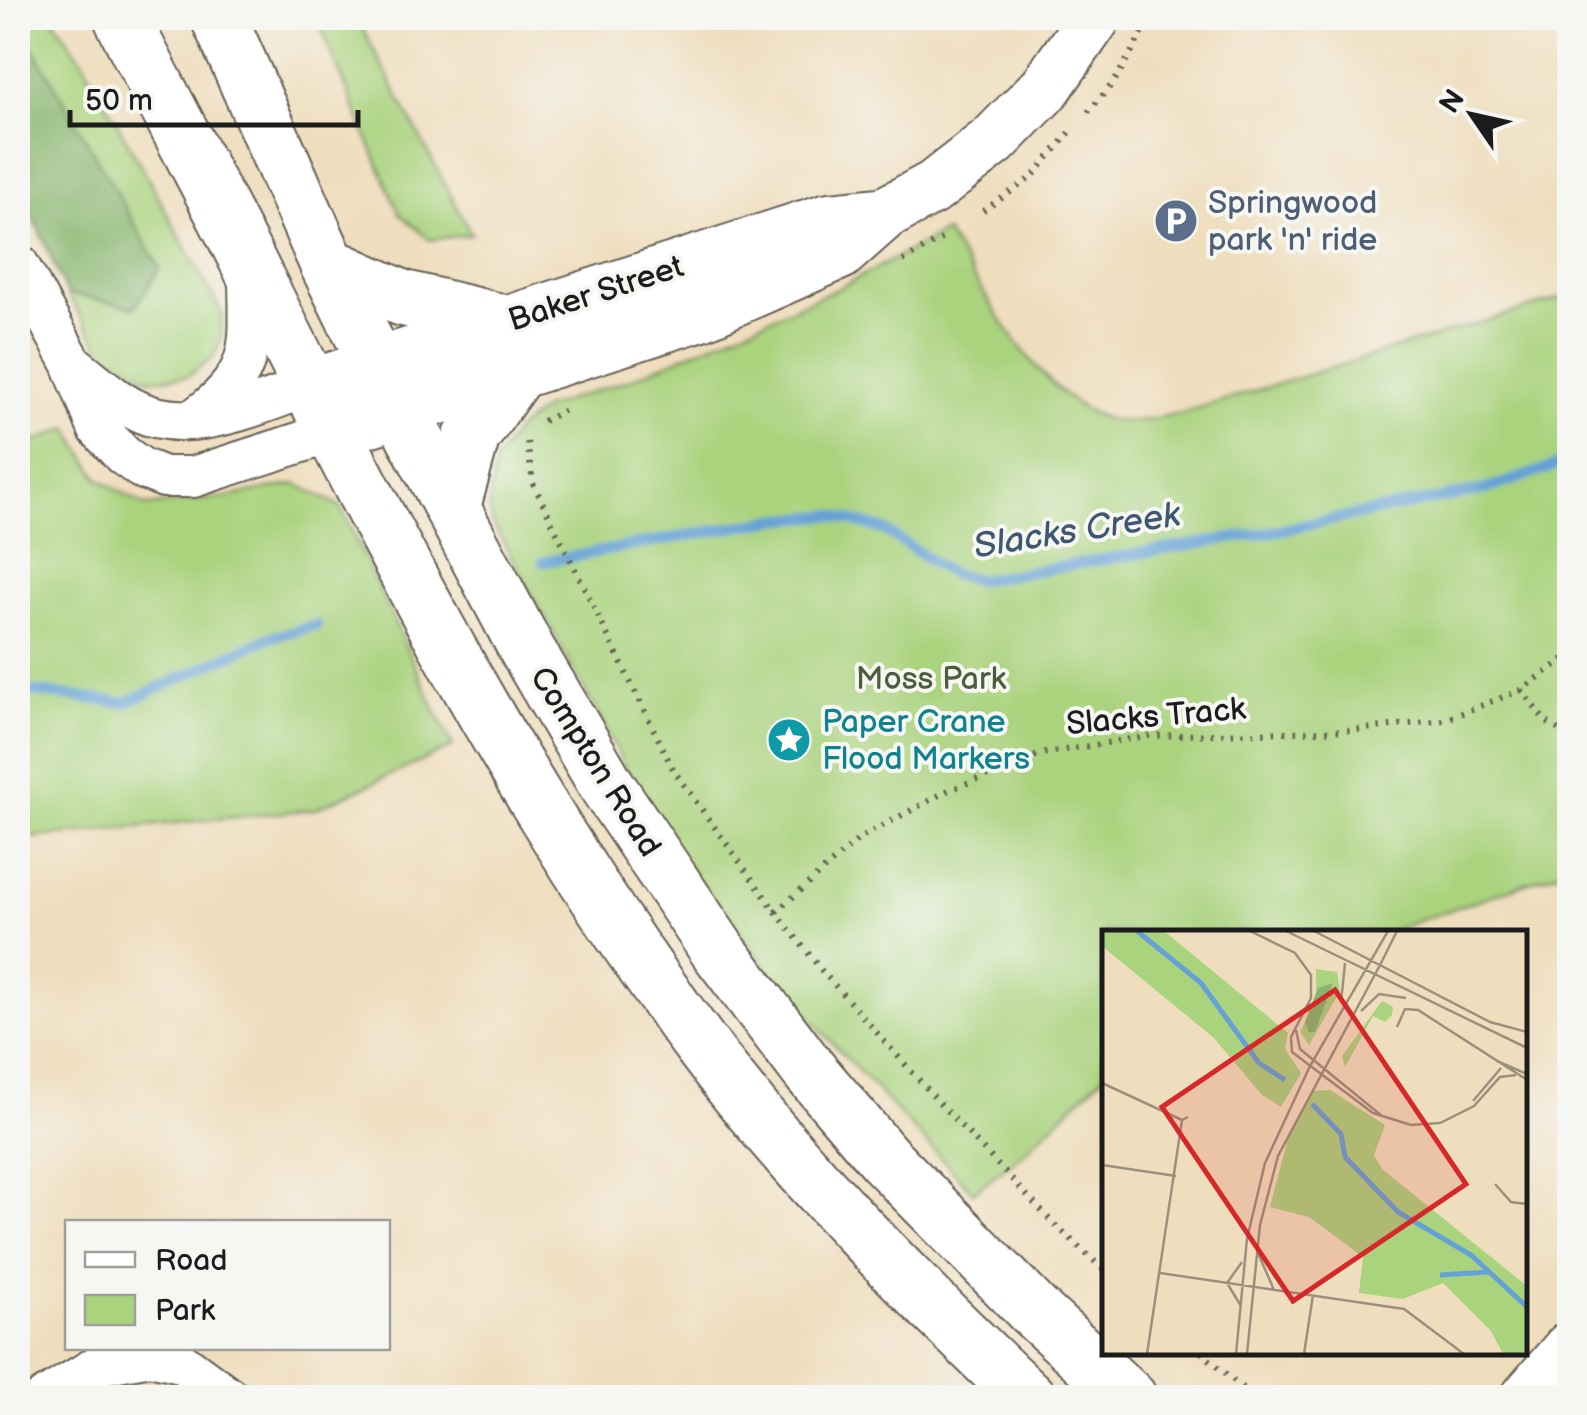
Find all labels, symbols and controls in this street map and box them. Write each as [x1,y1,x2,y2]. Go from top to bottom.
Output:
scale bar [70,65,358,127]
north arrow [1422,65,1522,165]
text: 50 m [85,83,153,119]
text: N [1433,84,1472,120]
place label: Springwood park 'n' ride [1208,184,1377,260]
parking icon: Springwood park 'n' ride [1153,198,1199,244]
street label: Baker Street [504,247,689,341]
water label: Slacks Creek [971,493,1184,569]
street label: Compton Road [521,660,669,864]
park label: Moss Park [856,660,1006,699]
street label: Slacks Track [1065,690,1248,744]
place label: Paper Crane Flood Markers [822,703,1030,779]
place icon: Paper Crane Flood Markers [766,717,812,763]
inset map [1102,930,1527,1355]
legend [65,1220,390,1350]
text: Road [155,1243,228,1279]
text: Park [155,1293,215,1329]

